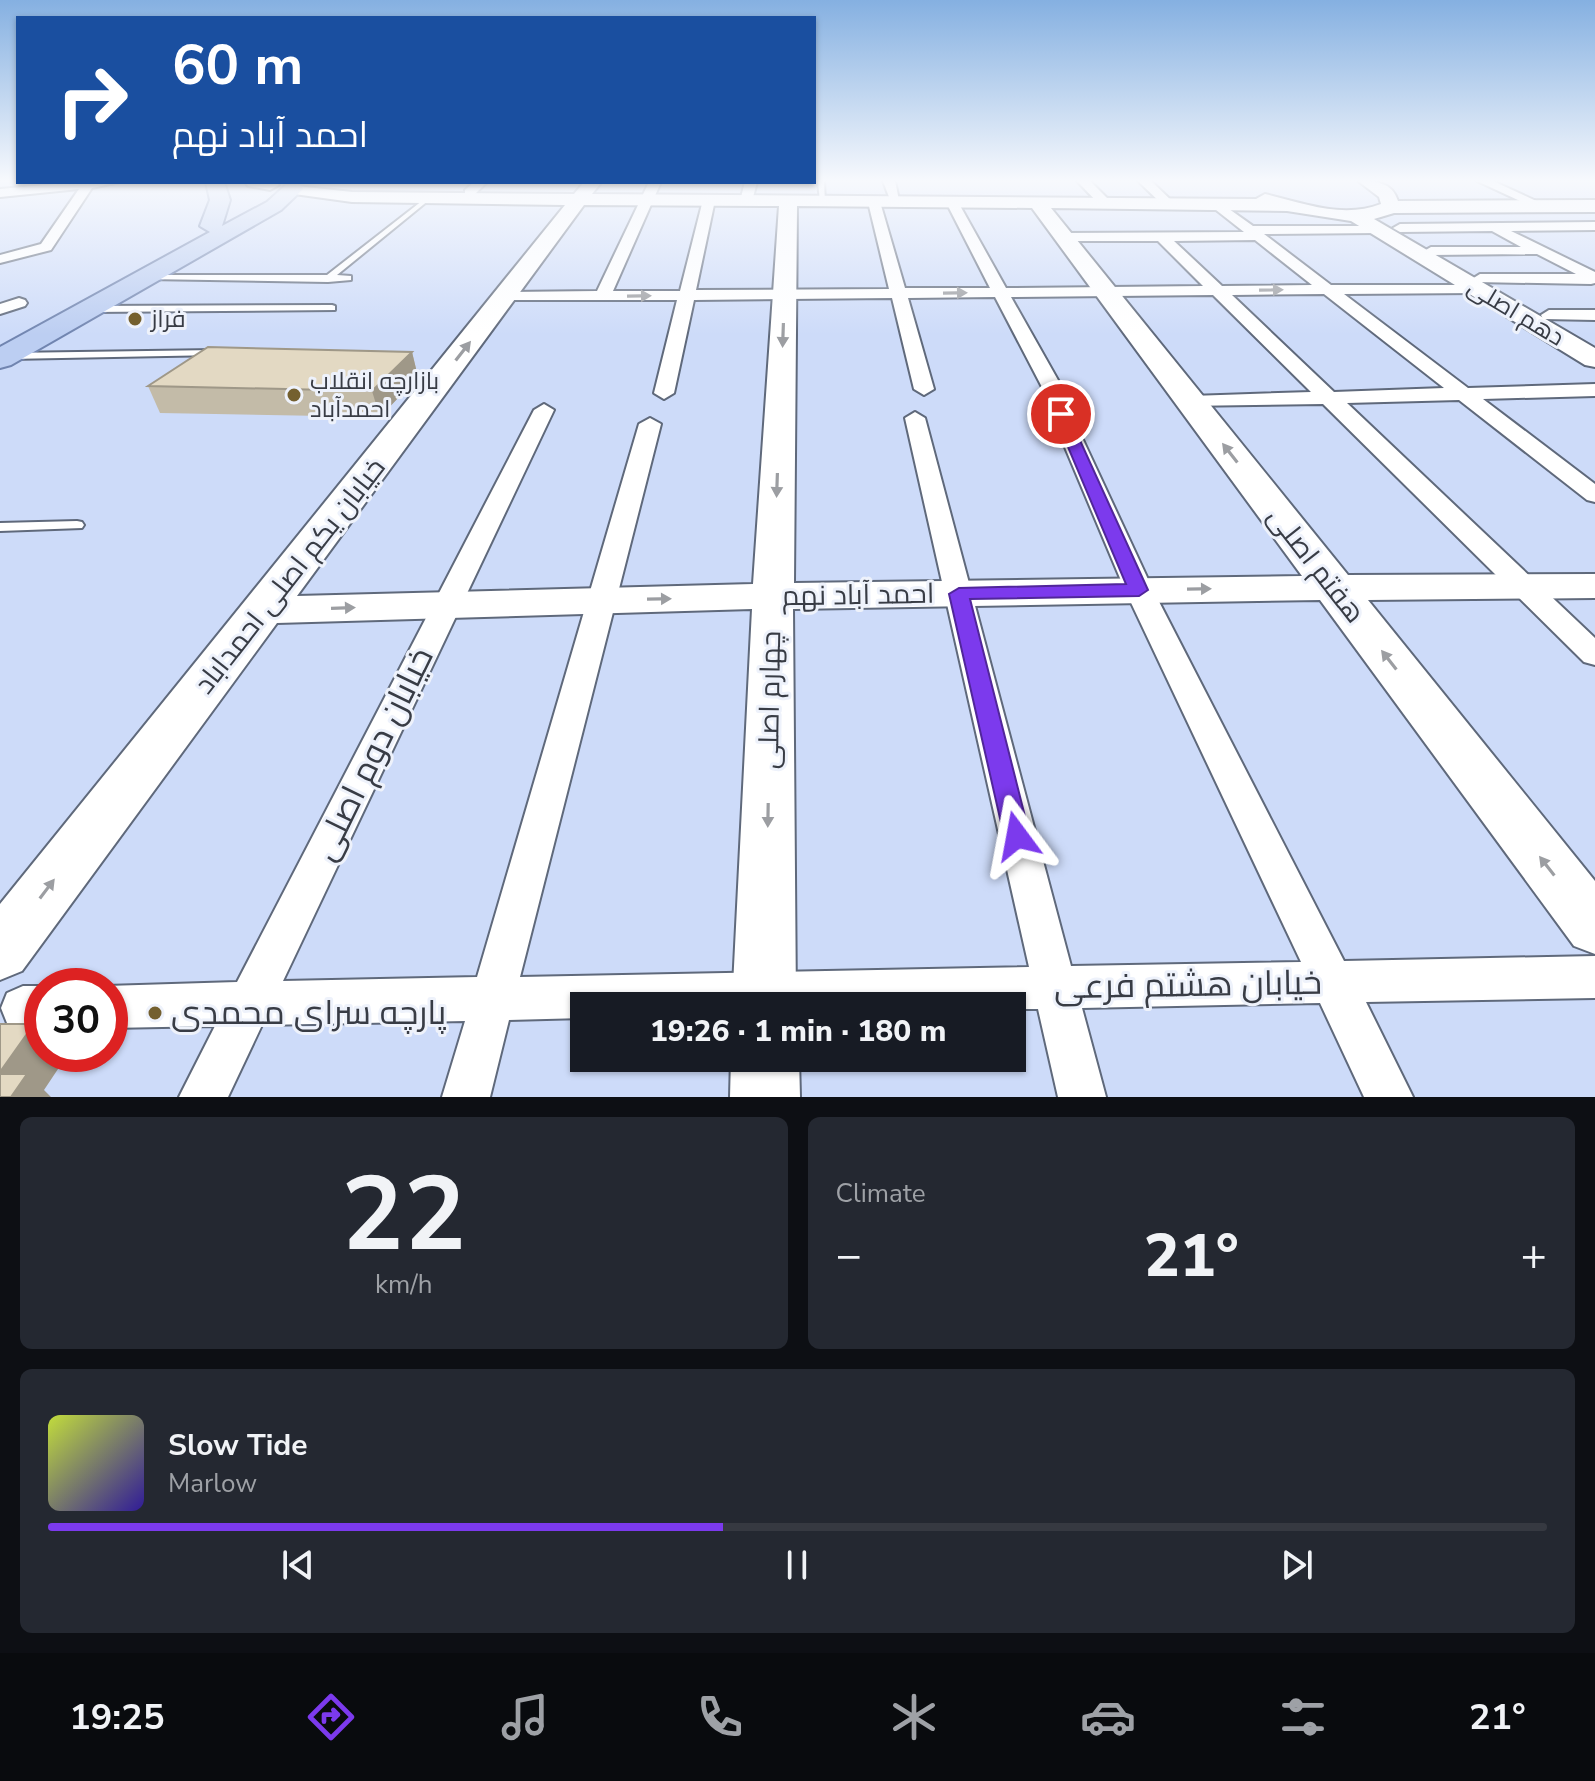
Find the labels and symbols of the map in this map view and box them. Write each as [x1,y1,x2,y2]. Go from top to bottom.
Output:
street label: دهم اصلی [1462,271,1570,353]
one-way arrow [1259,284,1284,296]
one-way arrow [943,287,968,299]
one-way arrow [627,290,652,302]
place label: فراز [149,303,186,335]
marker: فراز [126,310,144,328]
one-way arrow [776,323,789,348]
one-way arrow [454,341,471,361]
place label: بازارچه انقلاب احمدآباد [310,365,439,425]
pin [1027,380,1095,448]
marker: بازارچه انقلاب احمدآباد [285,386,303,404]
one-way arrow [1223,443,1239,464]
street label: خیابان یکم اصلی احمداباد [186,450,394,702]
one-way arrow [771,473,784,498]
street label: هفتم اصلی [1259,499,1373,631]
street label: احمد آباد نهم [781,575,935,615]
one-way arrow [1187,583,1212,595]
one-way arrow [647,592,672,605]
one-way arrow [331,601,356,614]
street label: چهارم اصلی [750,631,790,769]
street label: خیابان دوم اصلی [302,640,444,868]
one-way arrow [1381,649,1397,670]
position arrow [975,794,1059,878]
one-way arrow [762,803,774,828]
one-way arrow [1540,855,1556,876]
one-way arrow [39,879,55,899]
street label: خیابان هشتم فرعی [1054,960,1322,1010]
speed limit sign: 30 [24,968,128,1072]
place label: پارچه سرای محمدی [171,990,446,1036]
marker: پارچه سرای محمدی [146,1004,164,1022]

